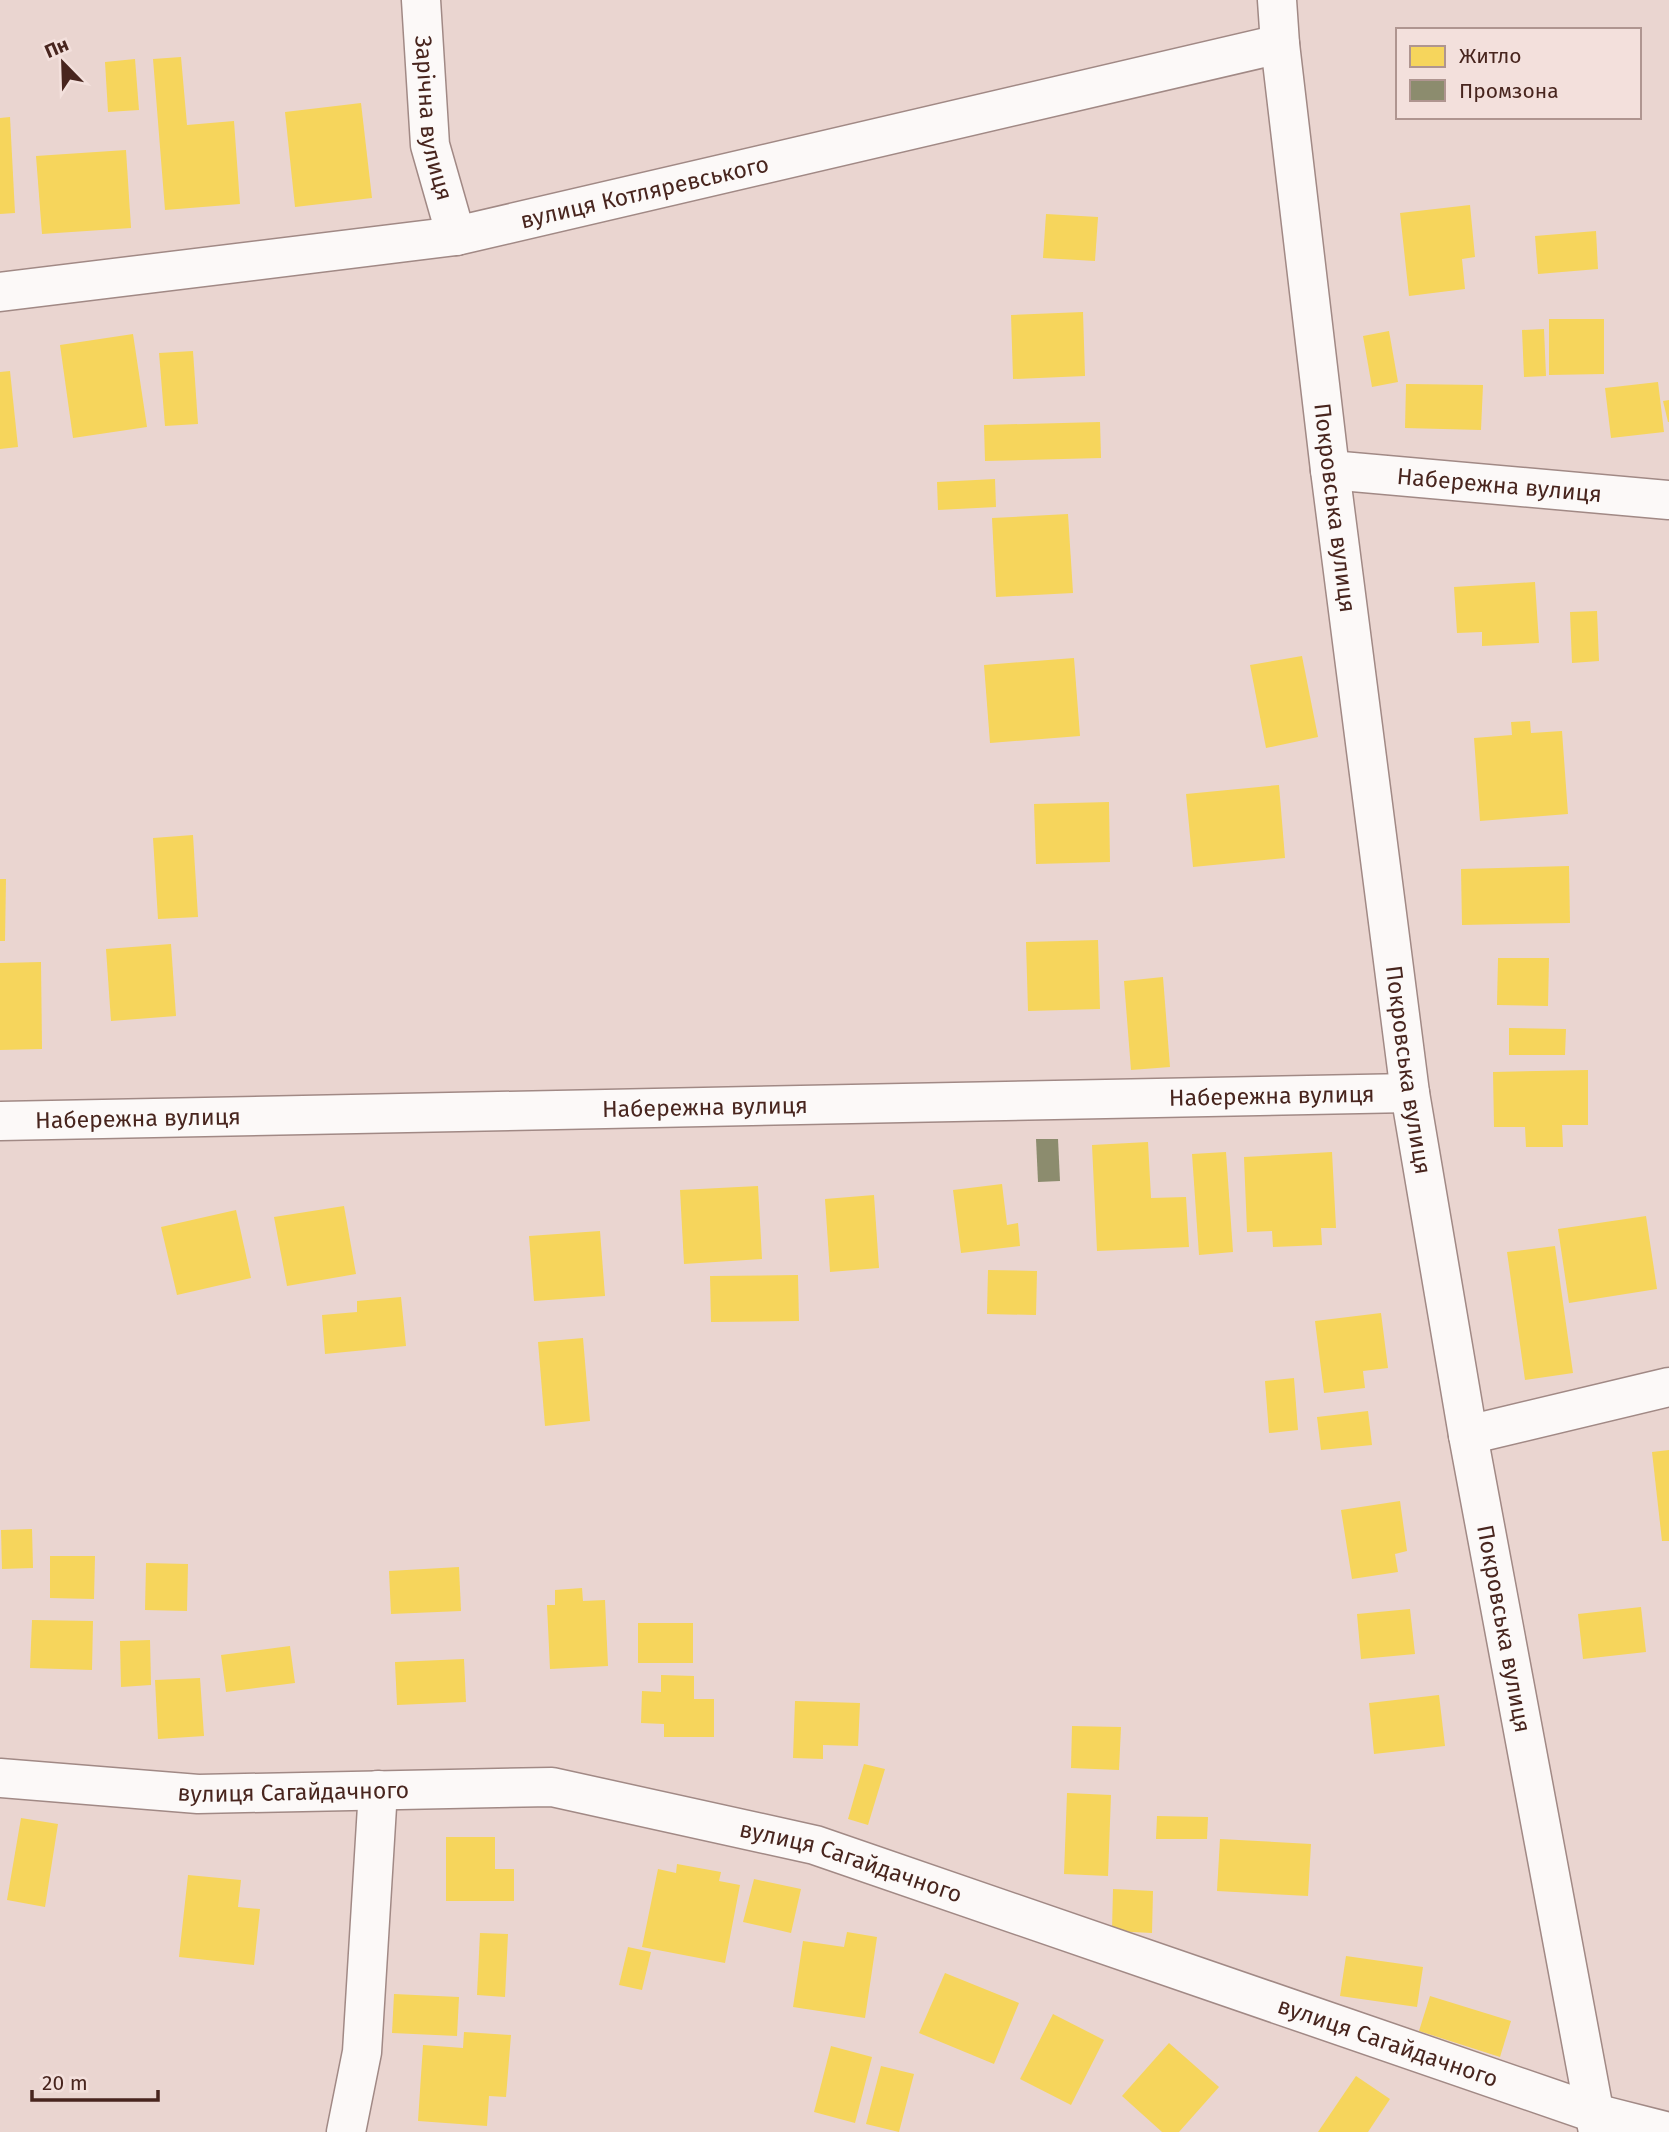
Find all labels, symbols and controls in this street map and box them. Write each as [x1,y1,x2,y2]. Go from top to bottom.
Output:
north arrow [28,28,98,98]
legend [1396,28,1641,119]
text: Пн [41,33,72,63]
street label: Зарічна вулиця [409,35,459,204]
text: Житло [1459,43,1522,69]
text: Промзона [1459,78,1559,104]
street label: вулиця Котляревського [518,150,771,235]
street label: Покровська вулиця [1308,401,1362,614]
street label: Набережна вулиця [1396,462,1603,508]
street label: Покровська вулиця [1380,964,1438,1177]
street label: Набережна вулиця [1169,1080,1375,1112]
street label: Набережна вулиця [602,1091,808,1123]
street label: Набережна вулиця [35,1102,241,1134]
street label: Покровська вулиця [1471,1522,1537,1735]
street label: вулиця Сагайдачного [177,1776,409,1808]
street label: вулиця Сагайдачного [737,1815,966,1909]
street label: вулиця Сагайдачного [1274,1991,1502,2093]
scale bar [32,2058,158,2102]
text: 20 m [42,2070,88,2096]

